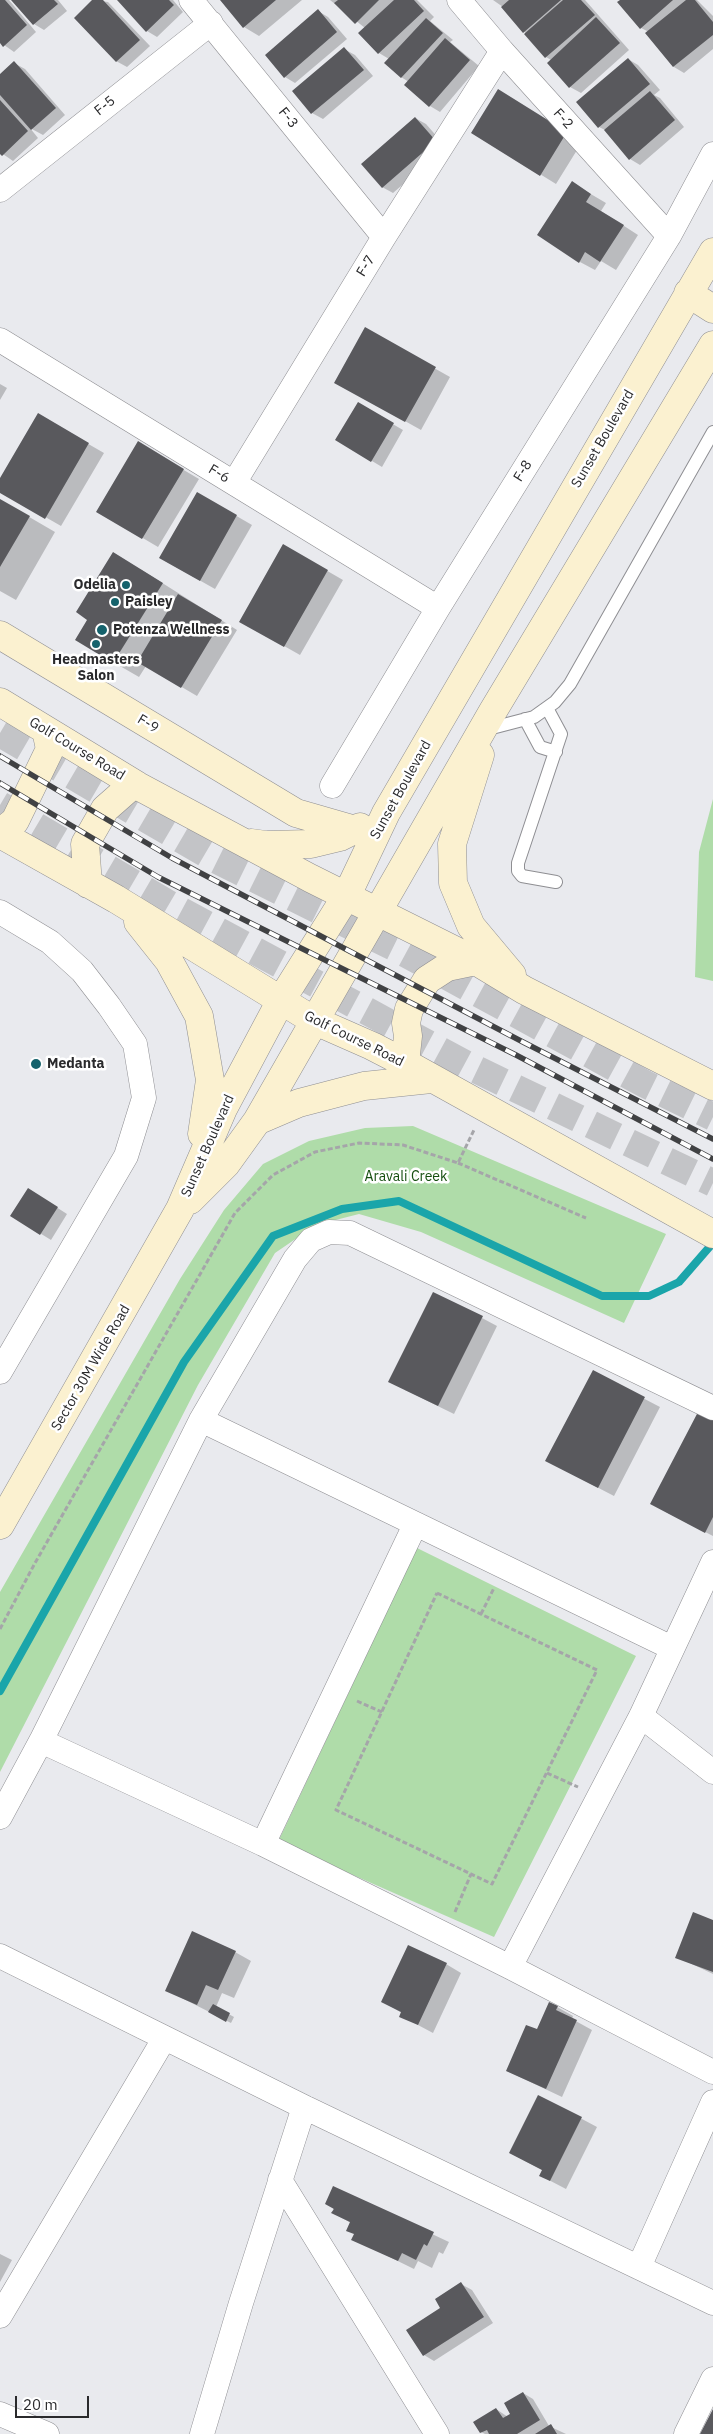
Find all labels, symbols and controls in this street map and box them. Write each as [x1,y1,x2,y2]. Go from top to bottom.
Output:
street label: F-5 [91,93,119,119]
street label: F-3 [275,104,301,132]
street label: F-2 [549,105,577,133]
street label: F-7 [353,252,379,280]
street label: Sunset Boulevard [568,387,638,491]
street label: F-8 [510,457,536,485]
street label: F-6 [205,461,233,487]
place label: Odelia [73,577,116,593]
marker: Odelia [120,579,132,591]
place label: Paisley [125,594,172,610]
marker: Paisley [109,596,121,608]
place label: Potenza Wellness [113,622,229,638]
marker: Potenza Wellness [95,623,109,637]
marker: Headmasters Salon [90,638,102,650]
place label: Headmasters Salon [52,652,140,684]
street label: F-9 [134,711,162,737]
street label: Golf Course Road [26,714,128,784]
street label: Sunset Boulevard [367,738,435,842]
street label: Golf Course Road [301,1008,407,1070]
place label: Medanta [47,1056,104,1072]
marker: Medanta [29,1057,43,1071]
street label: Sunset Boulevard [178,1092,238,1200]
park label: Aravali Creek [365,1169,447,1185]
street label: Sector 30M Wide Road [48,1302,134,1434]
scale bar [18,2386,91,2418]
text: 20 m [23,2395,58,2414]

